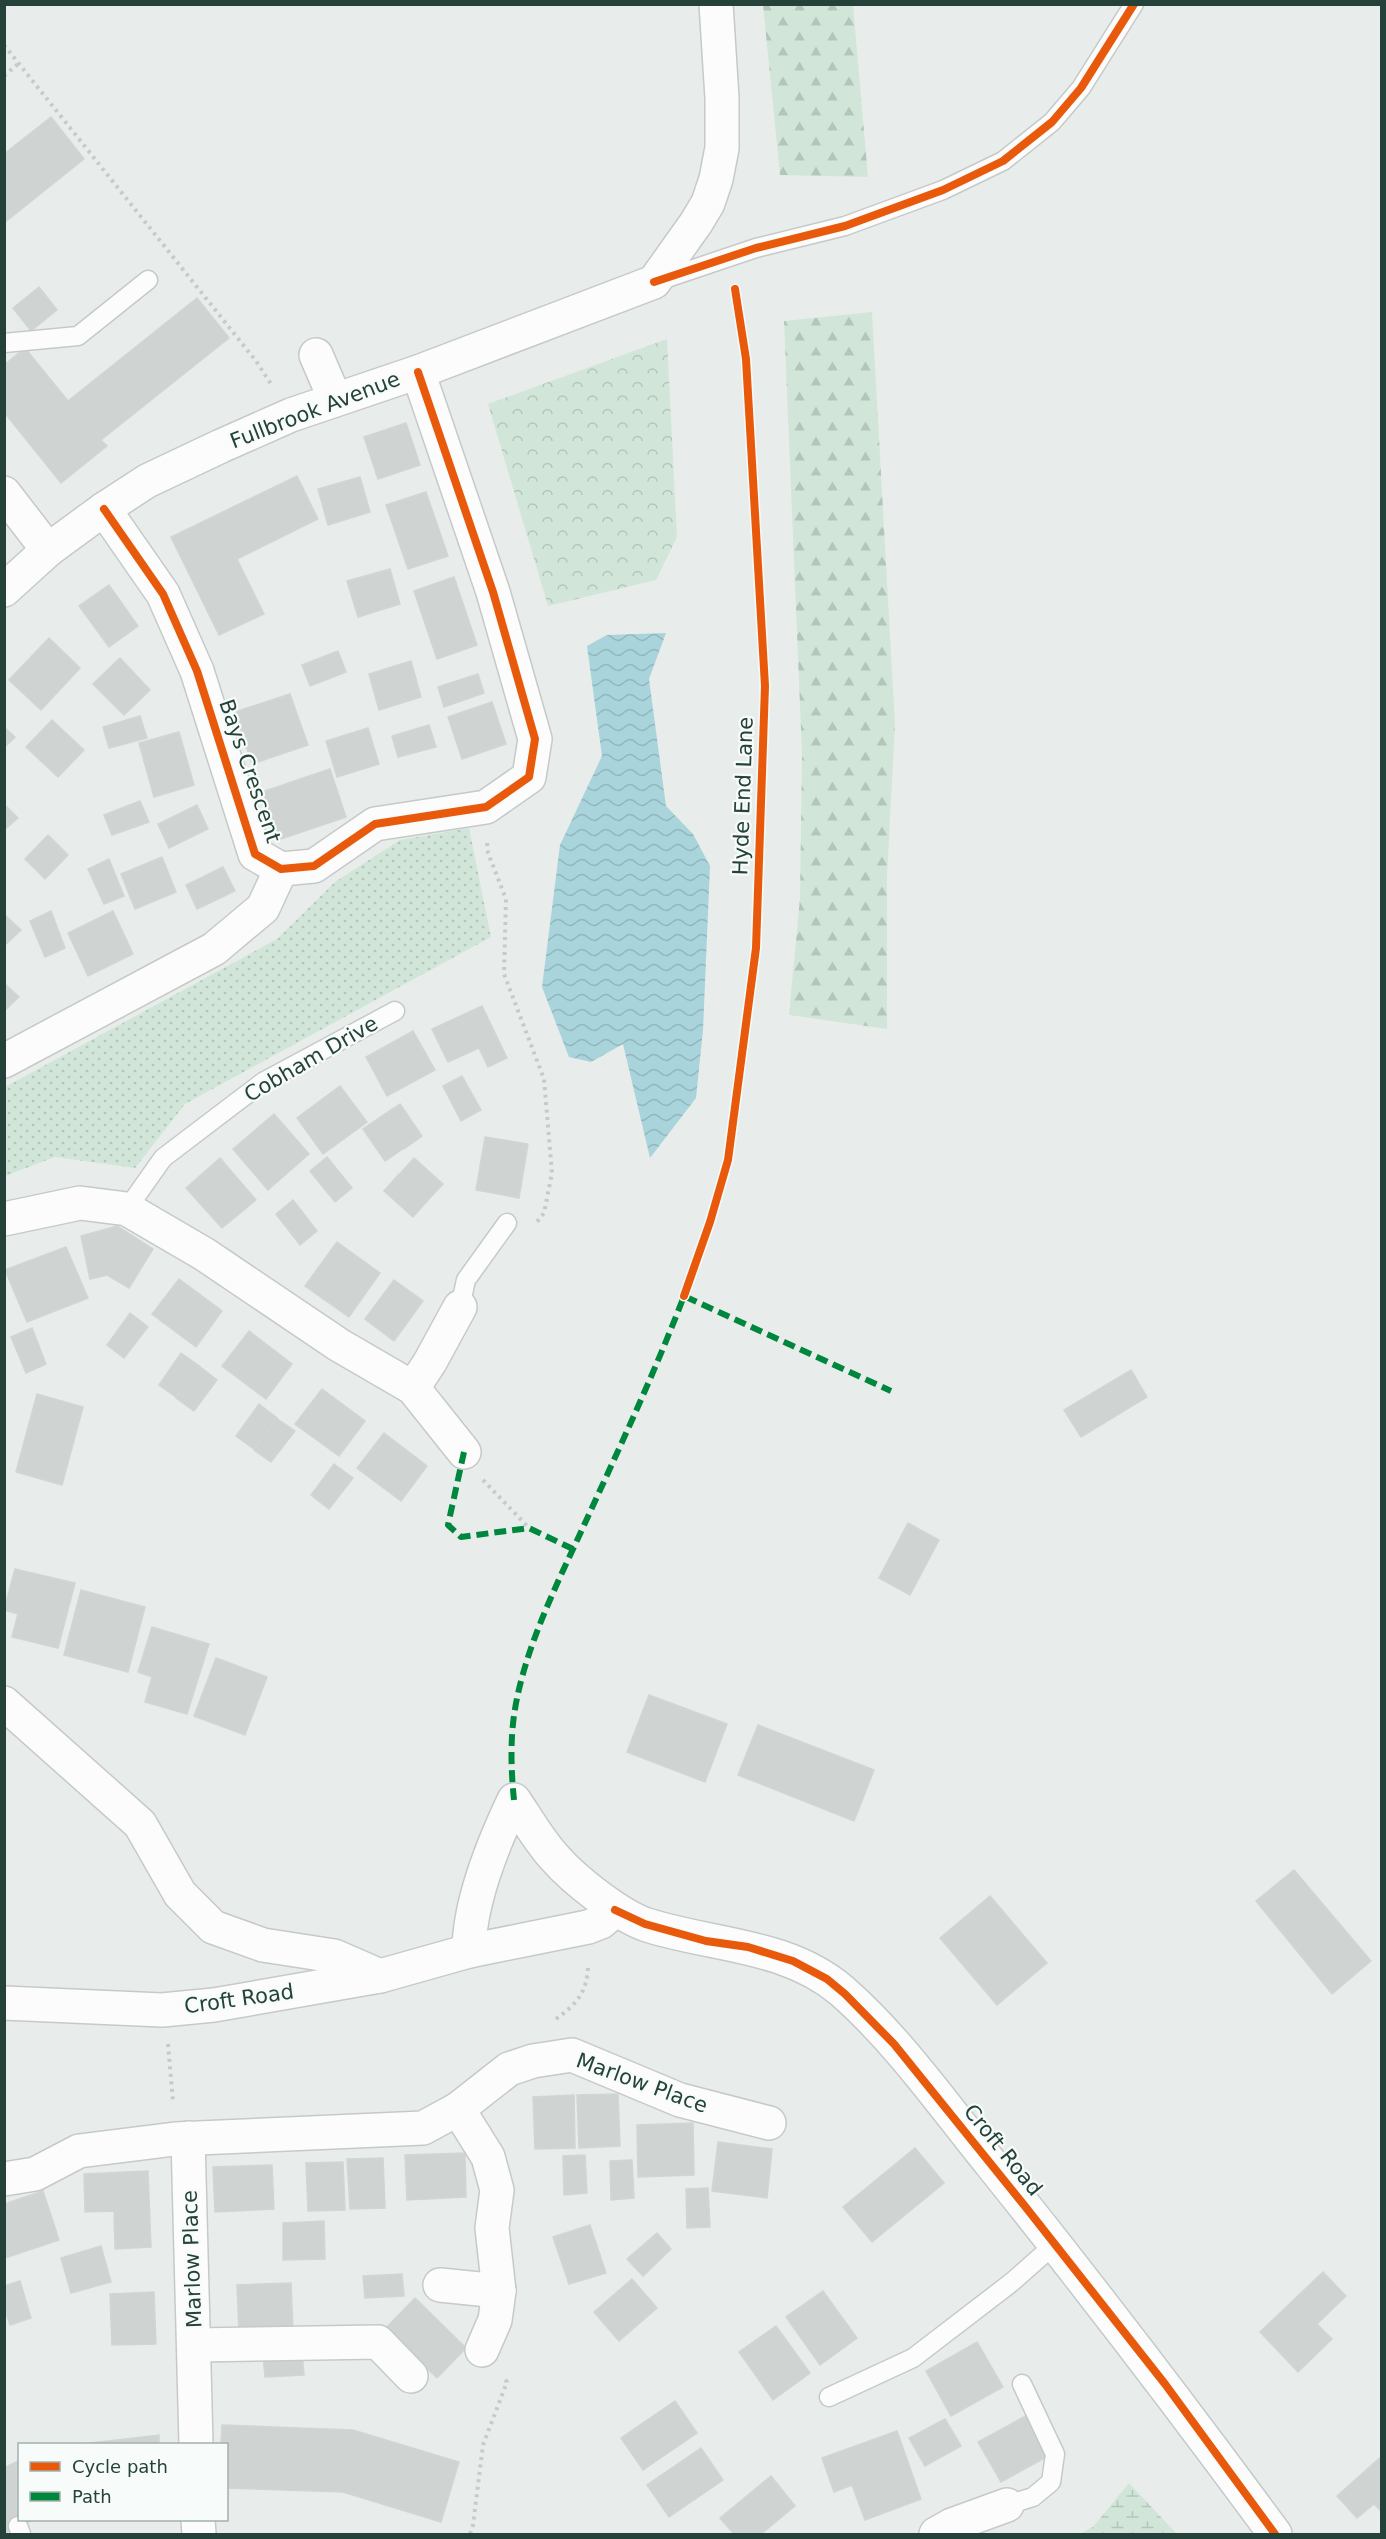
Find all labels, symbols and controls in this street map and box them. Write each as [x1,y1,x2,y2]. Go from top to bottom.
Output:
street label: Fullbrook Avenue [227,367,403,453]
street label: Bays Crescent [214,696,286,846]
street label: Hyde End Lane [728,716,758,876]
street label: Cobham Drive [240,1011,382,1107]
street label: Croft Road [183,1979,295,2019]
street label: Marlow Place [573,2048,711,2118]
street label: Croft Road [959,2100,1047,2200]
street label: Marlow Place [178,2190,206,2328]
legend [18,2443,228,2521]
text: Cycle path [72,2456,168,2477]
text: Path [72,2486,112,2507]

